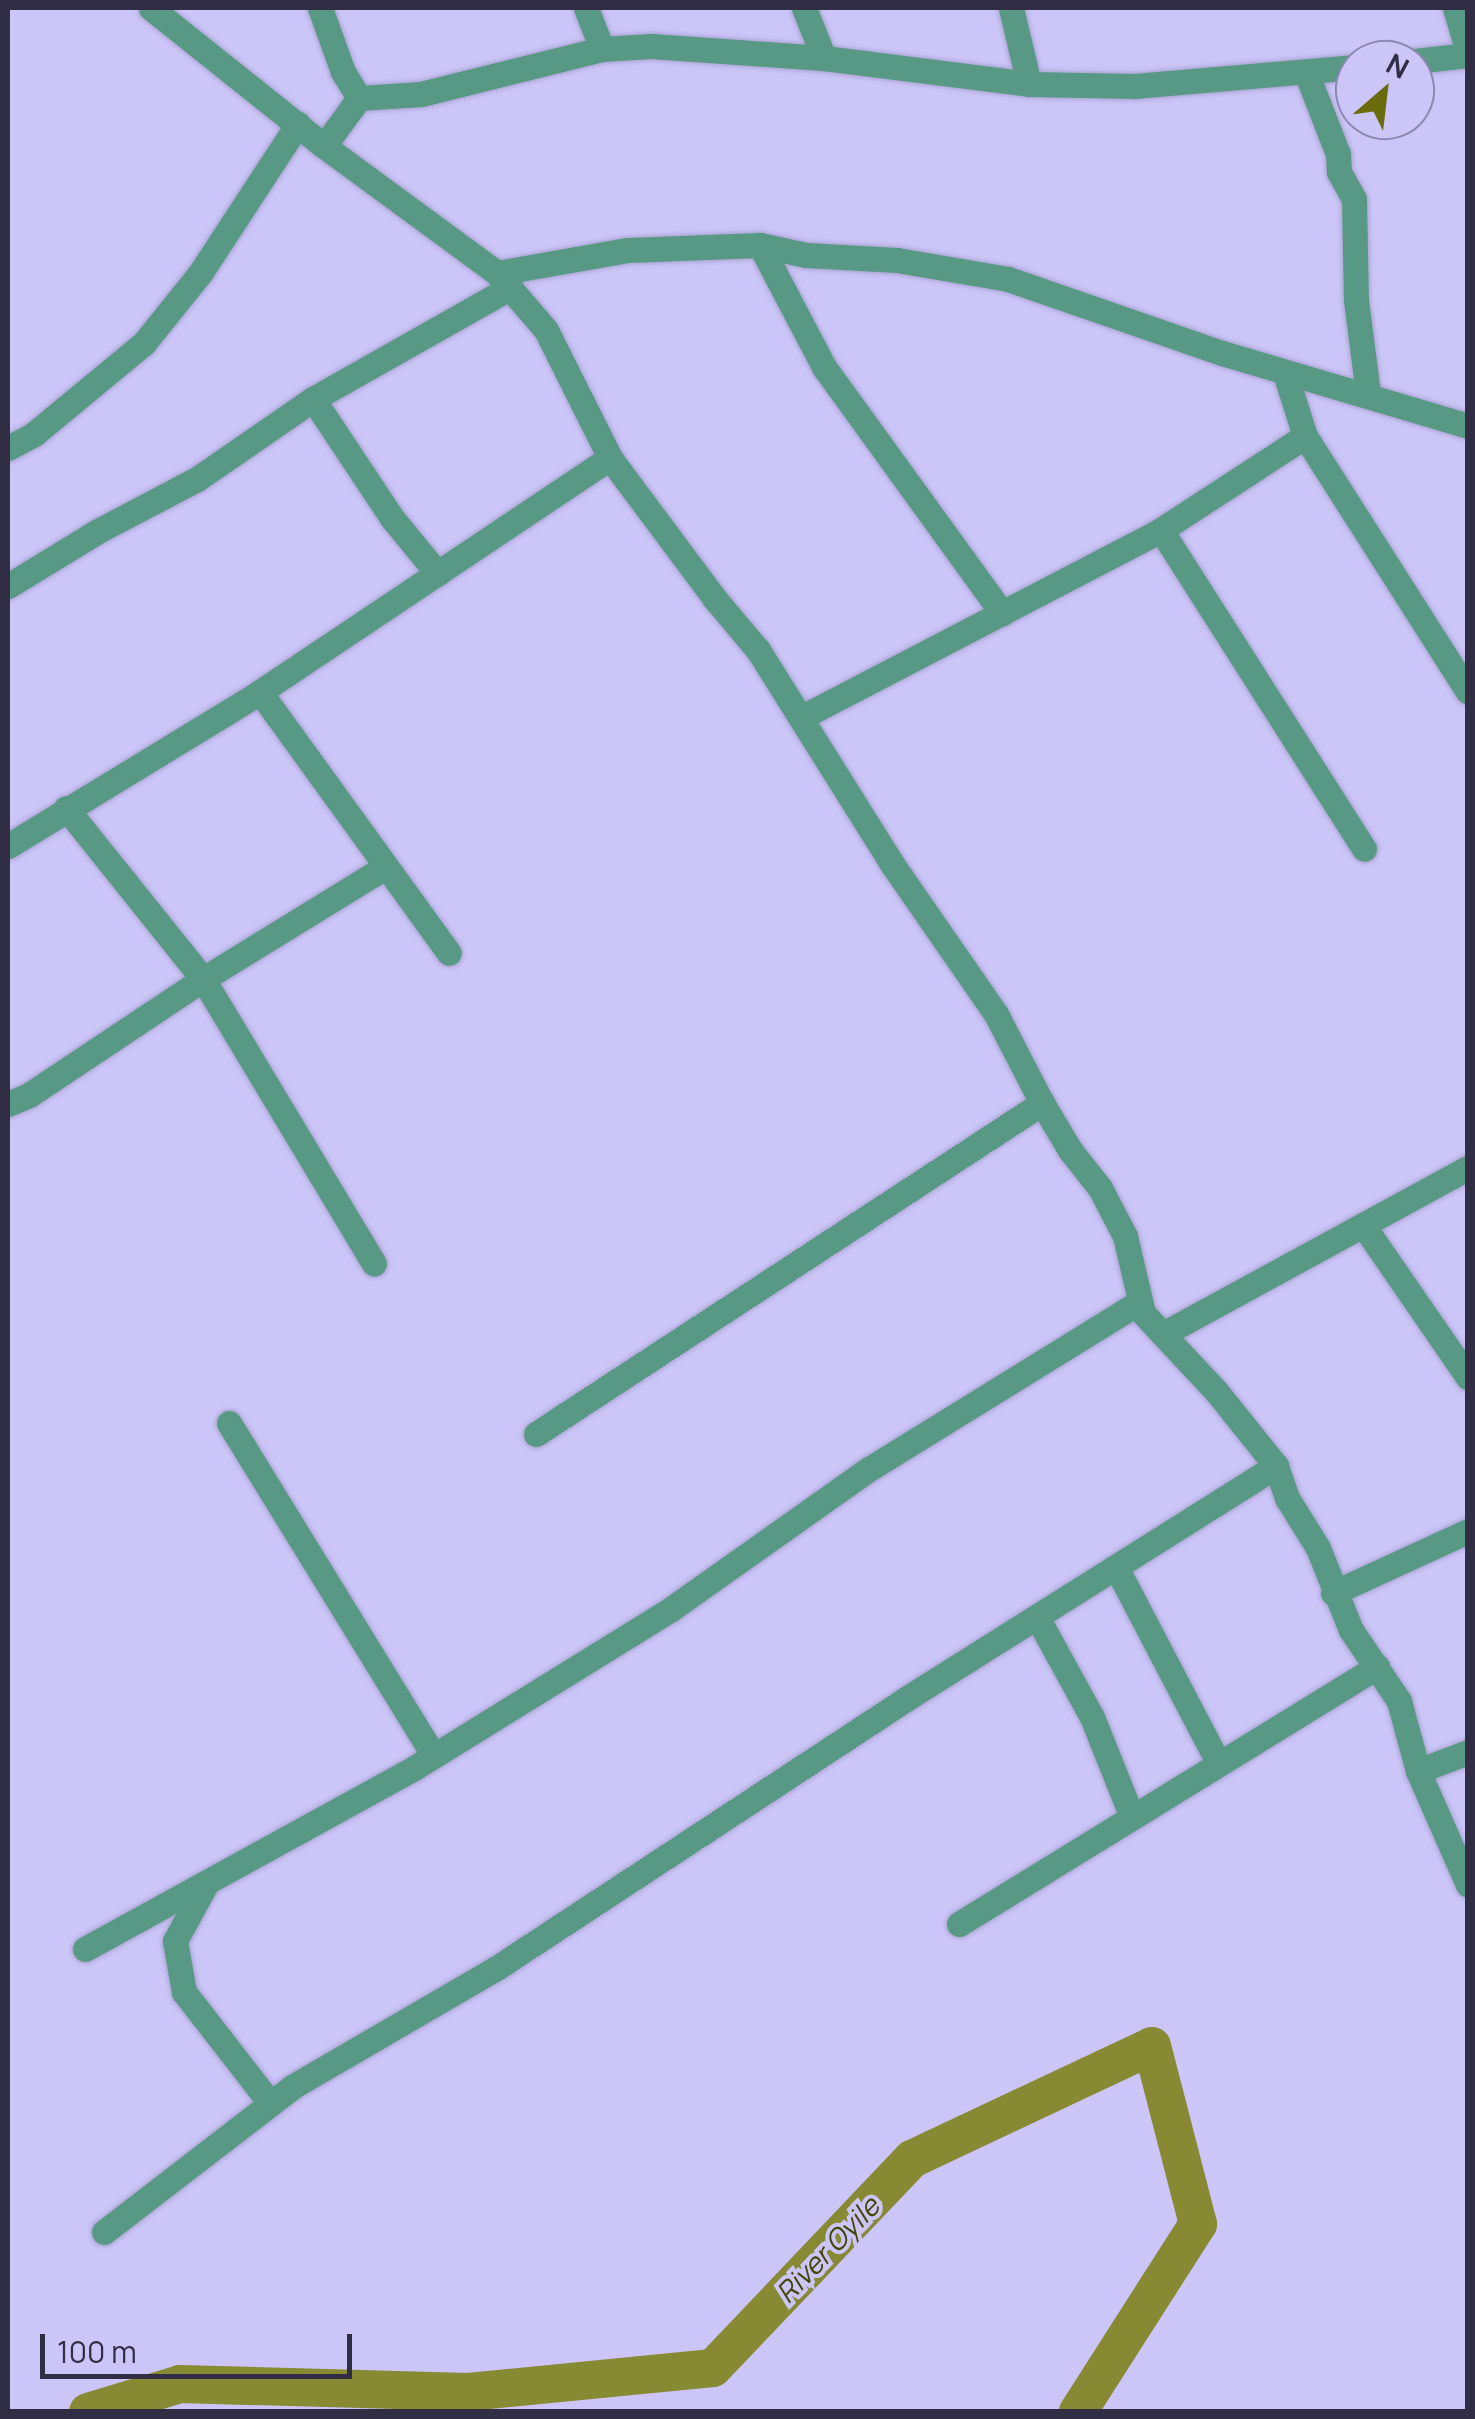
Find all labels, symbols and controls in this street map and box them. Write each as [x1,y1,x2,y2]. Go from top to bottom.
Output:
north arrow [1335,40,1435,140]
text: N [1380,44,1416,87]
water label: River Oyile [768,2189,886,2309]
scale bar [45,2314,358,2376]
text: 100 m [57,2331,137,2372]

